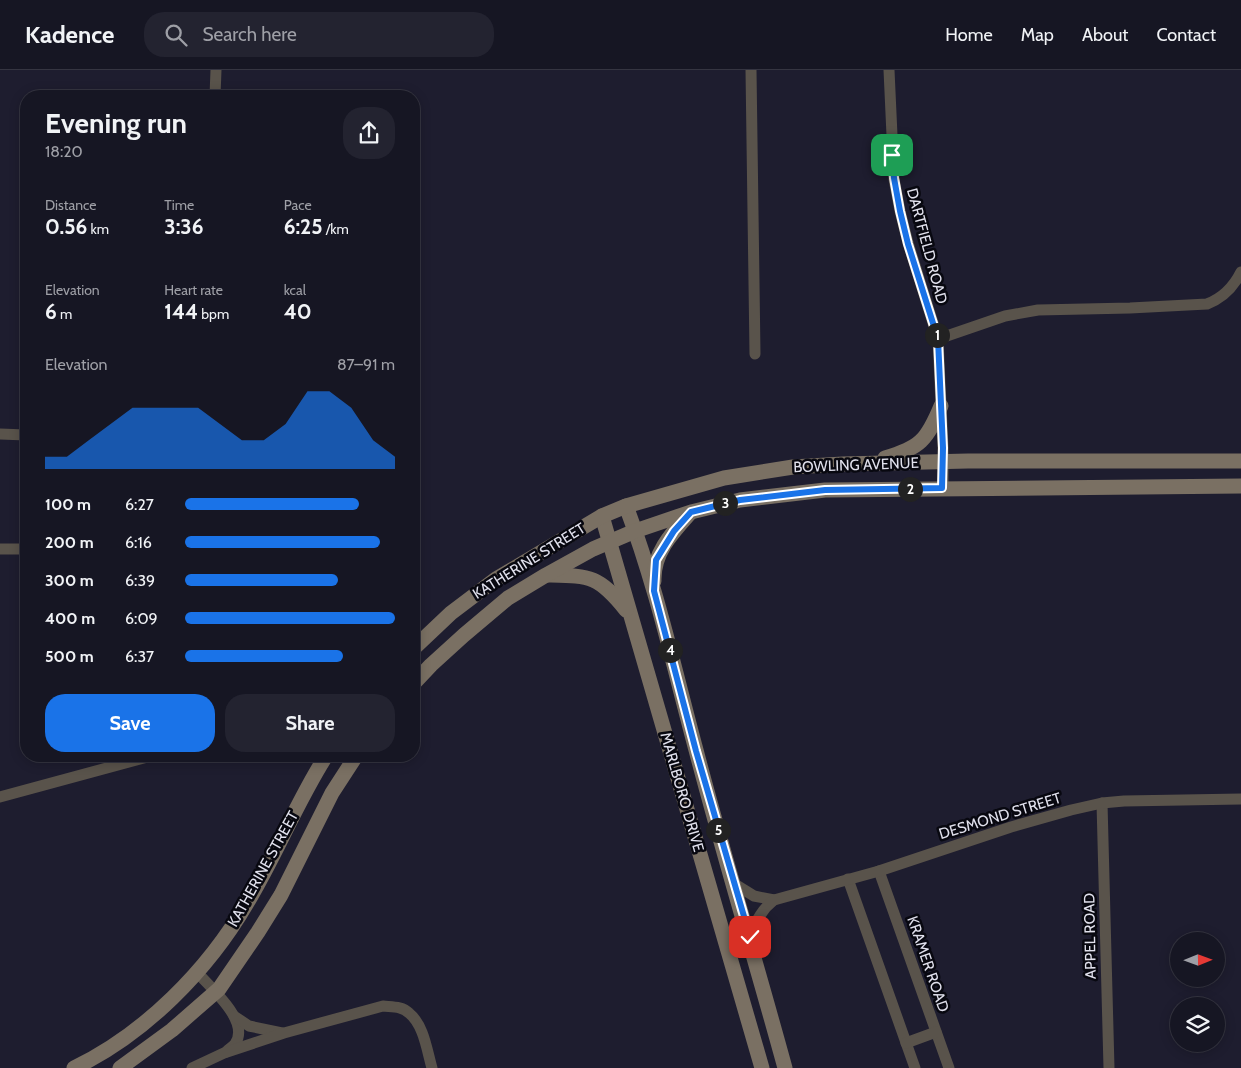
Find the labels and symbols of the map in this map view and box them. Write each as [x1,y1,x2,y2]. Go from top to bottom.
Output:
pin [871,134,913,176]
street label: DARTFIELD ROAD [903,186,951,306]
pin: 1 [924,322,950,348]
street label: BOWLING AVENUE [793,454,919,476]
pin: 2 [898,476,922,502]
pin: 3 [712,490,738,516]
street label: KATHERINE STREET [469,519,589,603]
pin: 4 [658,638,682,662]
street label: MARLBORO DRIVE [656,730,708,854]
street label: DESMOND STREET [937,789,1063,843]
street label: KATHERINE STREET [224,808,302,930]
pin: 5 [706,818,730,842]
street label: APPEL ROAD [1080,893,1100,979]
street label: KRAMER ROAD [903,914,953,1014]
pin [729,916,771,958]
north arrow [1170,932,1225,988]

